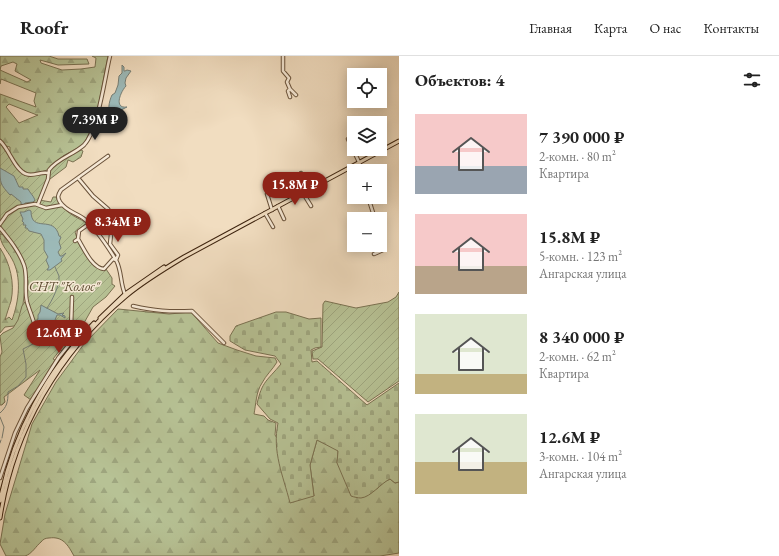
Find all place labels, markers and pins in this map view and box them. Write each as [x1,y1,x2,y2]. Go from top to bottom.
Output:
pin: 7.39M ₽ [58,107,132,141]
pin: 15.8M ₽ [258,172,332,206]
pin: 8.34M ₽ [81,209,155,243]
pin: 12.6M ₽ [22,320,96,354]

